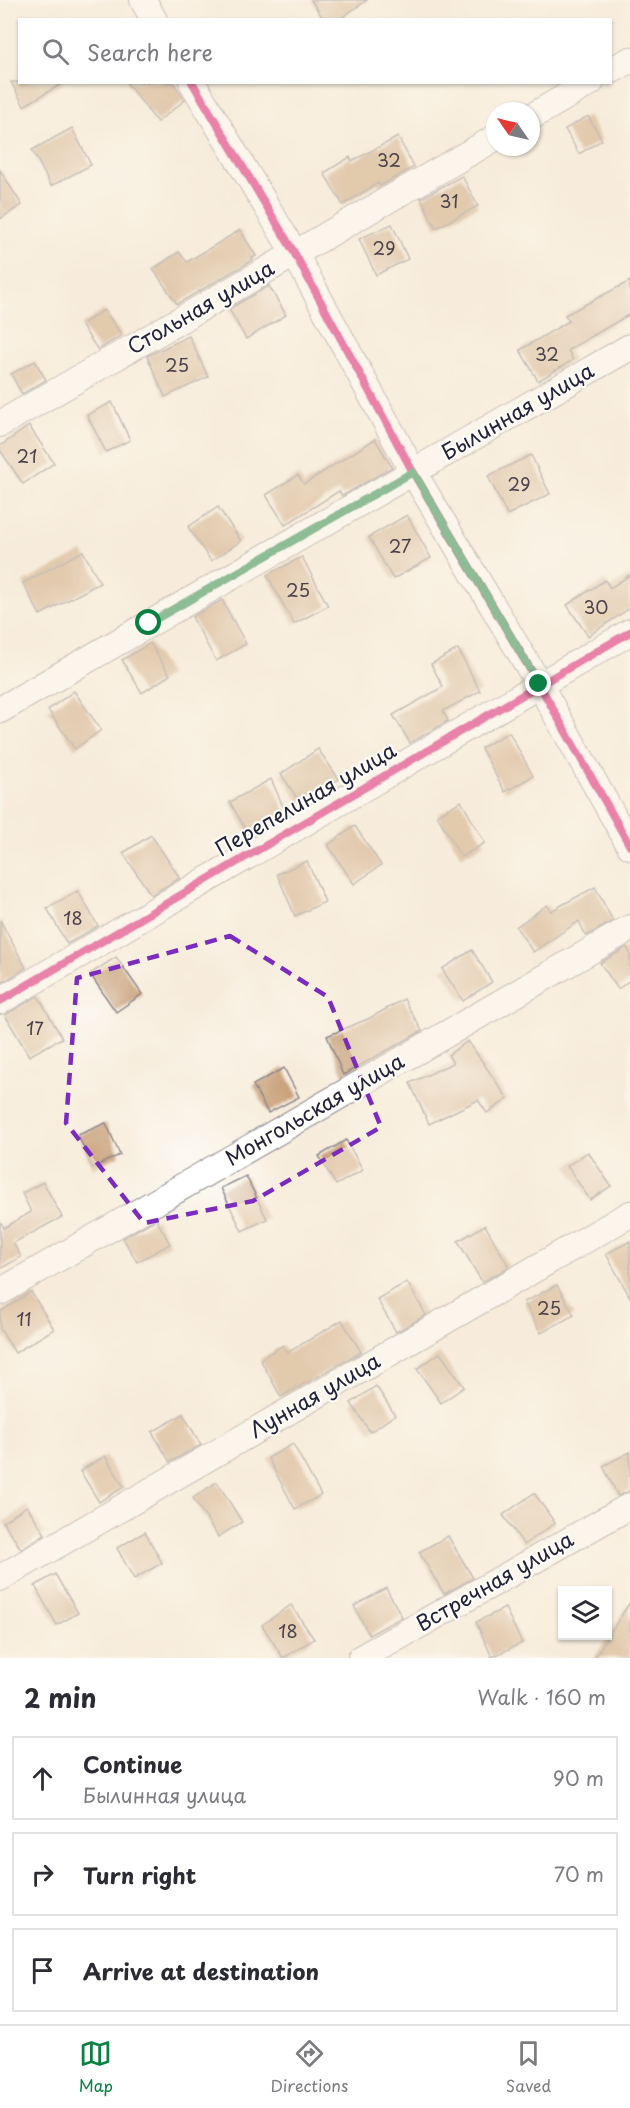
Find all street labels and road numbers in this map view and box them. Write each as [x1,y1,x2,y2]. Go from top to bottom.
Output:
street label: Стольная улица [120,251,280,361]
street label: Былинная улица [435,353,600,467]
street label: Перепелиная улица [208,733,402,863]
street label: Монгольская улица [219,1044,410,1173]
street label: Лунная улица [243,1343,386,1445]
street label: Встречная улица [409,1522,579,1638]

